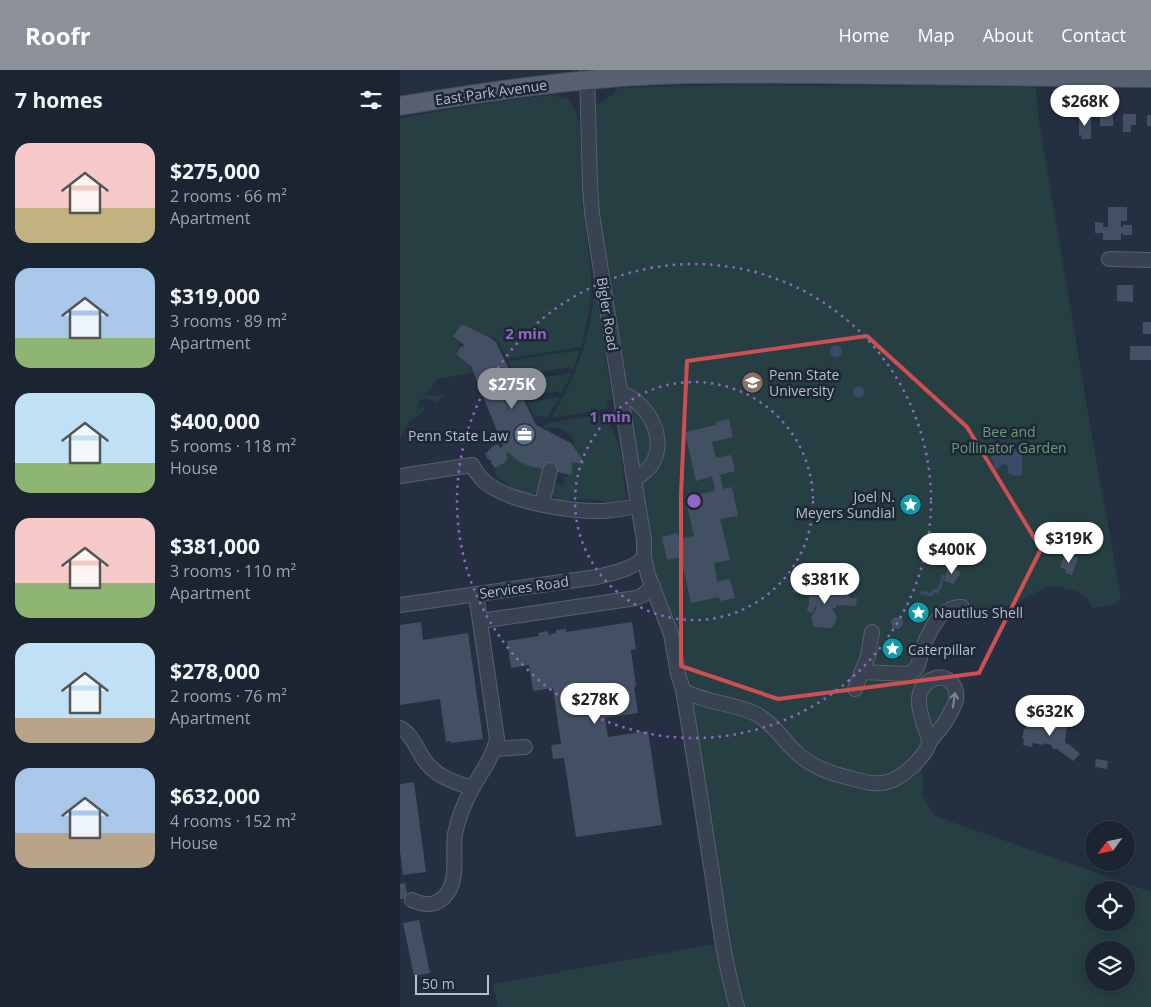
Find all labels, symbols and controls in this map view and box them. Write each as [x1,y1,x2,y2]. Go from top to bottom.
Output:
text: Roofr [25,19,91,52]
text: Home [839,23,889,47]
text: Map [917,23,955,47]
text: About [983,23,1033,47]
text: Contact [1061,23,1126,47]
street label: East Park Avenue [434,75,548,109]
pin: $268K [1050,85,1120,127]
text: 7 homes [15,86,103,114]
icon: filters [357,86,385,114]
text: $268K [1061,90,1109,112]
text: $275,000 [170,157,260,185]
icon: home [55,163,115,223]
text: 2 rooms · 66 m² [170,185,287,207]
text: Apartment [170,207,250,229]
street label: Bigler Road [593,276,623,352]
text: $319,000 [170,282,260,310]
icon: home [55,288,115,348]
text: 3 rooms · 89 m² [170,310,287,332]
text: 2 min [505,323,547,343]
text: Apartment [170,332,250,354]
place label: Penn State University [769,365,840,400]
pin: $275K [477,368,547,410]
school or university icon: Penn State University [741,370,765,394]
text: $275K [488,373,536,395]
text: 1 min [589,406,631,426]
text: $400,000 [170,407,260,435]
icon: home [55,413,115,473]
park label: Bee and Pollinator Garden [951,422,1067,457]
office icon: Penn State Law [512,423,536,447]
place label: Penn State Law [408,426,508,445]
text: 5 rooms · 118 m² [170,435,296,457]
text: House [170,457,218,479]
place label: Joel N. Meyers Sundial [795,487,895,522]
centre of rings [685,492,703,510]
place icon: Joel N. Meyers Sundial [899,492,923,516]
pin: $319K [1034,522,1104,564]
text: $319K [1045,527,1093,549]
text: $381,000 [170,532,260,560]
pin: $400K [917,532,987,575]
icon: home [55,538,115,598]
text: $400K [928,538,976,560]
text: 3 rooms · 110 m² [170,560,296,582]
pin: $381K [790,562,860,605]
text: $381K [801,568,849,590]
street label: Services Road [478,571,570,603]
text: Apartment [170,582,250,604]
place icon: Nautilus Shell [906,600,930,624]
place label: Nautilus Shell [934,603,1023,622]
place icon: Caterpillar [880,637,904,661]
place label: Caterpillar [908,640,976,659]
text: $278,000 [170,657,260,685]
icon: home [55,663,115,723]
pin: $278K [560,682,630,725]
text: 2 rooms · 76 m² [170,685,287,707]
text: $278K [571,688,619,710]
one-way arrow [949,693,959,709]
pin: $632K [1015,694,1085,737]
text: $632K [1026,700,1074,722]
text: Apartment [170,707,250,729]
text: $632,000 [170,782,260,810]
icon: home [55,788,115,848]
text: 4 rooms · 152 m² [170,810,296,832]
north arrow [1085,821,1135,871]
map controls [1085,821,1135,991]
text: House [170,832,218,854]
button: locate [1085,881,1135,931]
button: layers [1085,941,1135,991]
scale bar [415,972,489,995]
text: 50 m [422,974,455,993]

